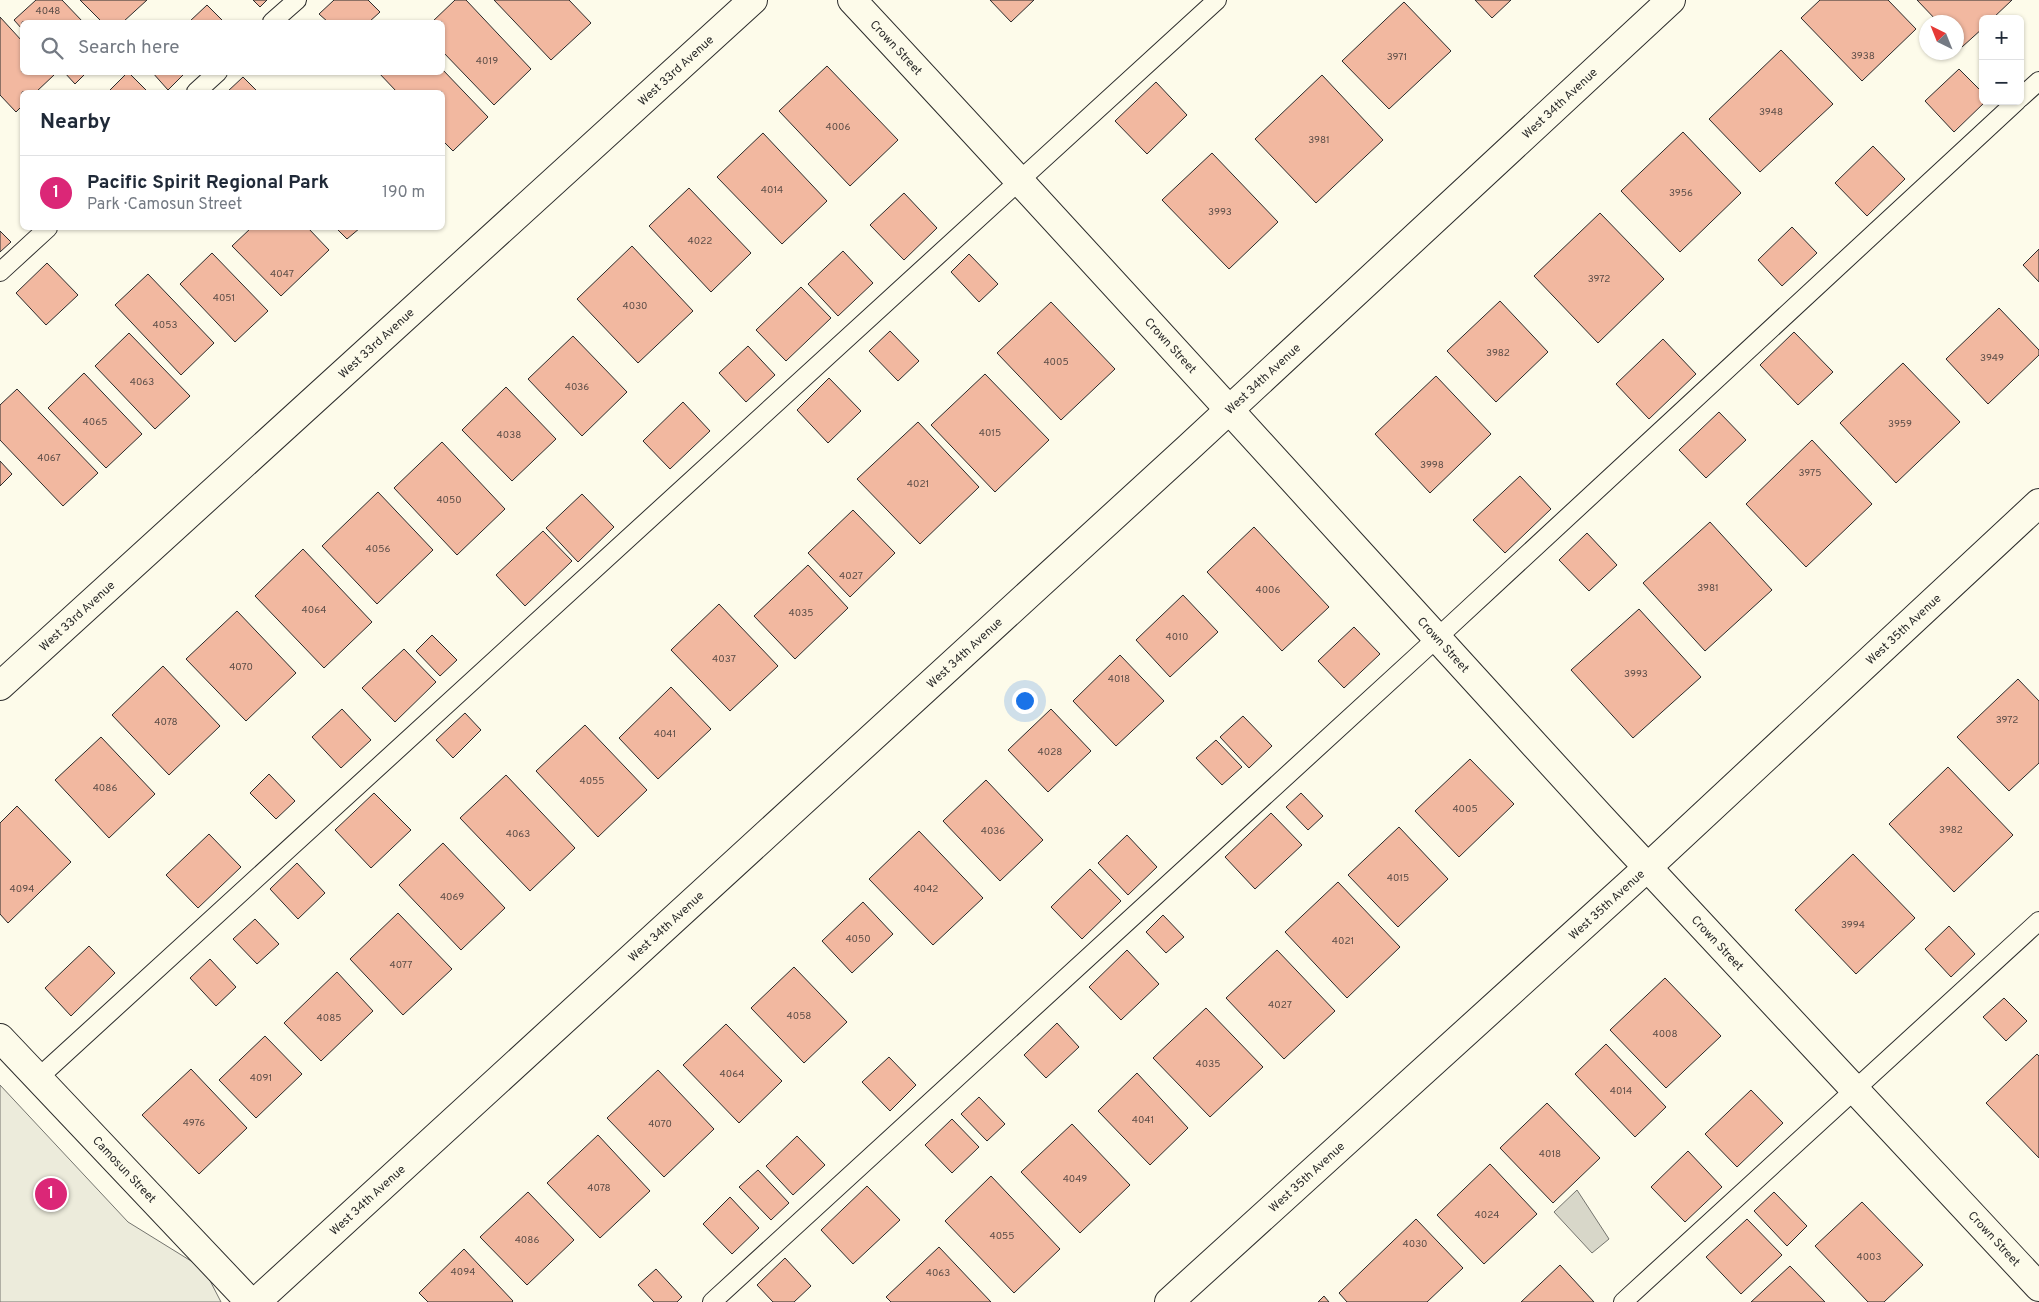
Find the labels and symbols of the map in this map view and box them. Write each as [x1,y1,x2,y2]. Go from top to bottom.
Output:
house number: 4048 [36,5,60,18]
north arrow [1919,15,1964,60]
street label: Crown Street [866,17,925,79]
street label: West 33rd Avenue [635,33,718,110]
house number: 3938 [1851,50,1875,63]
house number: 3971 [1387,51,1407,64]
house number: 4019 [476,55,498,68]
street label: West 34th Avenue [1519,65,1601,143]
house number: 3948 [1759,106,1783,119]
house number: 4006 [826,121,850,134]
house number: 3981 [1308,134,1330,147]
house number: 4014 [761,184,783,197]
house number: 3956 [1669,187,1693,200]
house number: 3993 [1208,206,1232,219]
house number: 4022 [688,235,712,248]
house number: 4047 [270,268,294,281]
house number: 3972 [1588,273,1610,286]
house number: 4051 [213,292,235,305]
house number: 4030 [623,300,647,313]
street label: West 33rd Avenue [336,305,418,383]
street label: Crown Street [1140,315,1199,377]
house number: 4053 [153,319,177,332]
street label: West 34th Avenue [1222,341,1305,418]
house number: 3982 [1486,347,1510,360]
house number: 3949 [1980,352,2004,365]
house number: 4005 [1043,356,1069,369]
house number: 4063 [130,376,154,389]
house number: 4036 [565,381,589,394]
house number: 4065 [83,416,107,429]
house number: 3959 [1888,418,1912,431]
house number: 4015 [979,427,1001,440]
house number: 4038 [497,429,521,442]
house number: 4067 [37,452,61,465]
house number: 3998 [1420,459,1444,472]
house number: 3975 [1799,467,1821,480]
house number: 4021 [907,478,929,491]
house number: 4050 [436,494,462,507]
house number: 4056 [366,543,390,556]
house number: 4027 [839,570,863,583]
street label: West 33rd Avenue [36,578,119,655]
house number: 3981 [1697,582,1719,595]
house number: 4006 [1256,584,1280,597]
street label: West 35th Avenue [1863,591,1945,669]
house number: 4064 [302,604,326,617]
house number: 4035 [789,607,813,620]
street label: Crown Street [1413,614,1472,677]
street label: West 34th Avenue [924,615,1007,692]
house number: 4010 [1166,631,1188,644]
house number: 4037 [712,653,736,666]
house number: 4070 [229,661,253,674]
house number: 3993 [1624,668,1648,681]
house number: 4018 [1108,673,1130,686]
your location [1012,688,1038,714]
house number: 3972 [1996,714,2018,727]
house number: 4078 [154,716,178,729]
house number: 4041 [654,728,676,741]
house number: 4028 [1038,746,1062,759]
house number: 4055 [579,775,605,788]
house number: 4086 [93,782,117,795]
house number: 4005 [1452,803,1478,816]
house number: 3982 [1939,824,1963,837]
house number: 4036 [981,825,1005,838]
house number: 4063 [506,828,530,841]
street label: West 35th Avenue [1566,867,1649,944]
house number: 4015 [1387,872,1409,885]
house number: 4094 [10,883,34,896]
house number: 4042 [914,883,938,896]
street label: West 34th Avenue [625,888,708,966]
house number: 4069 [440,891,464,904]
street label: Crown Street [1687,913,1747,975]
house number: 3994 [1841,919,1865,932]
house number: 4050 [845,933,871,946]
house number: 4021 [1332,935,1354,948]
house number: 4077 [389,959,413,972]
house number: 4027 [1268,999,1292,1012]
house number: 4058 [787,1010,811,1023]
house number: 4085 [317,1012,341,1025]
house number: 4008 [1652,1028,1678,1041]
house number: 4035 [1196,1058,1220,1071]
house number: 4064 [720,1068,744,1081]
house number: 4091 [250,1072,272,1085]
house number: 4014 [1610,1085,1632,1098]
house number: 4041 [1132,1114,1154,1127]
house number: 4976 [183,1117,205,1130]
house number: 4070 [648,1118,672,1131]
street label: Camosun Street [88,1133,159,1207]
street label: West 35th Avenue [1266,1139,1349,1216]
house number: 4018 [1539,1148,1561,1161]
street label: West 34th Avenue [327,1162,409,1240]
house number: 4049 [1063,1173,1087,1186]
pin: 1 [35,1175,67,1213]
house number: 4078 [587,1182,611,1195]
street label: Crown Street [1964,1208,2023,1270]
house number: 4024 [1475,1209,1499,1222]
house number: 4055 [989,1230,1015,1243]
house number: 4086 [515,1234,539,1247]
house number: 4030 [1403,1238,1427,1251]
house number: 4003 [1857,1251,1882,1264]
house number: 4094 [451,1266,475,1279]
house number: 4063 [926,1267,950,1280]

